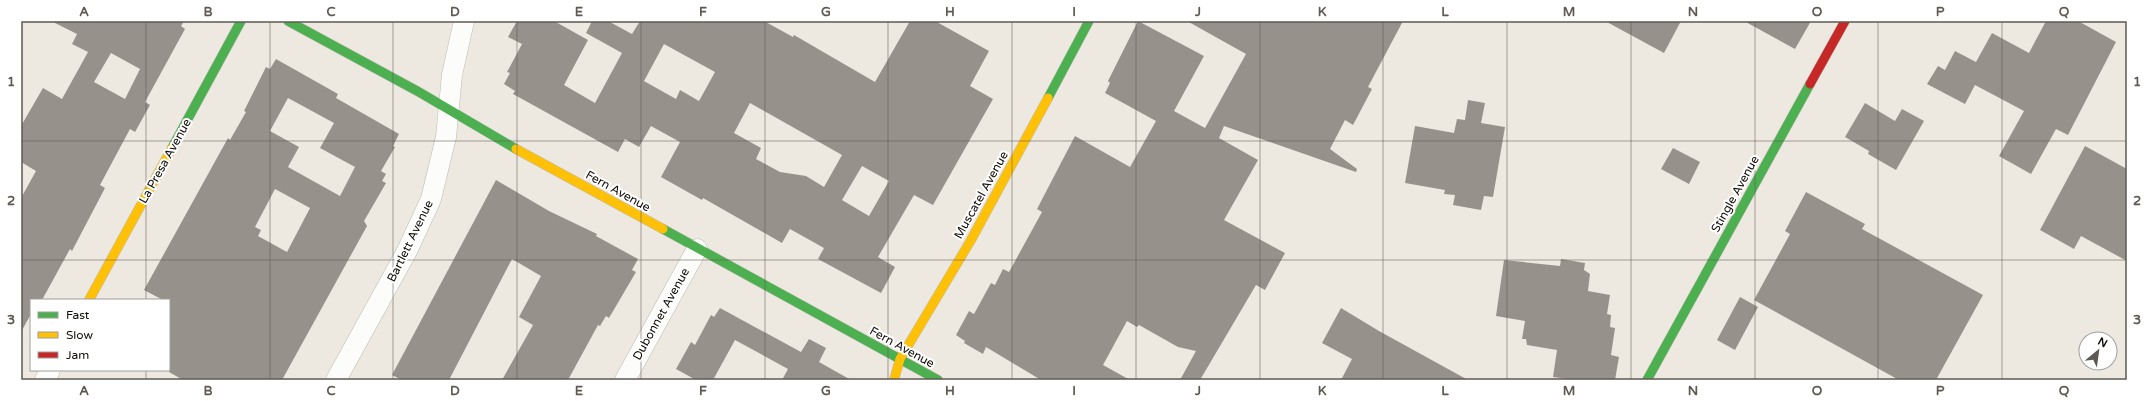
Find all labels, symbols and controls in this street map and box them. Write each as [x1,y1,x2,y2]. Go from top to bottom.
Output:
text: A [79,4,89,20]
text: B [203,4,213,20]
text: C [326,4,336,20]
text: D [450,4,460,20]
text: E [575,4,583,20]
text: F [699,4,707,20]
text: G [821,4,831,20]
text: H [945,4,955,20]
text: I [1072,4,1076,20]
text: J [1194,4,1201,20]
text: K [1318,4,1327,20]
text: L [1441,4,1449,20]
text: M [1563,4,1575,20]
text: N [1688,4,1698,20]
text: O [1812,4,1823,20]
text: P [1936,4,1945,20]
text: Q [2059,4,2070,20]
text: 1 [7,74,15,90]
text: 1 [2133,74,2141,90]
street label: La Presa Avenue [136,116,194,206]
street label: Muscatel Avenue [951,149,1011,241]
street label: Stingle Avenue [1708,153,1762,235]
street label: Fern Avenue [583,168,653,215]
text: 2 [7,193,15,209]
text: 2 [2133,193,2141,209]
street label: Bartlett Avenue [384,198,436,284]
street label: Dubonnet Avenue [630,265,692,363]
legend [30,299,170,371]
text: Fast [66,308,90,322]
text: 3 [7,312,15,328]
text: 3 [2133,312,2141,328]
street label: Fern Avenue [867,324,937,371]
text: Slow [66,328,93,342]
north arrow [2078,331,2118,371]
text: N [2096,335,2110,351]
text: Jam [66,348,89,362]
text: A [79,383,89,399]
text: B [203,383,213,399]
text: C [326,383,336,399]
text: D [450,383,460,399]
text: E [575,383,583,399]
text: F [699,383,707,399]
text: G [821,383,831,399]
text: H [945,383,955,399]
text: I [1072,383,1076,399]
text: J [1194,383,1201,399]
text: K [1318,383,1327,399]
text: L [1441,383,1449,399]
text: M [1563,383,1575,399]
text: N [1688,383,1698,399]
text: O [1812,383,1823,399]
text: P [1936,383,1945,399]
text: Q [2059,383,2070,399]

